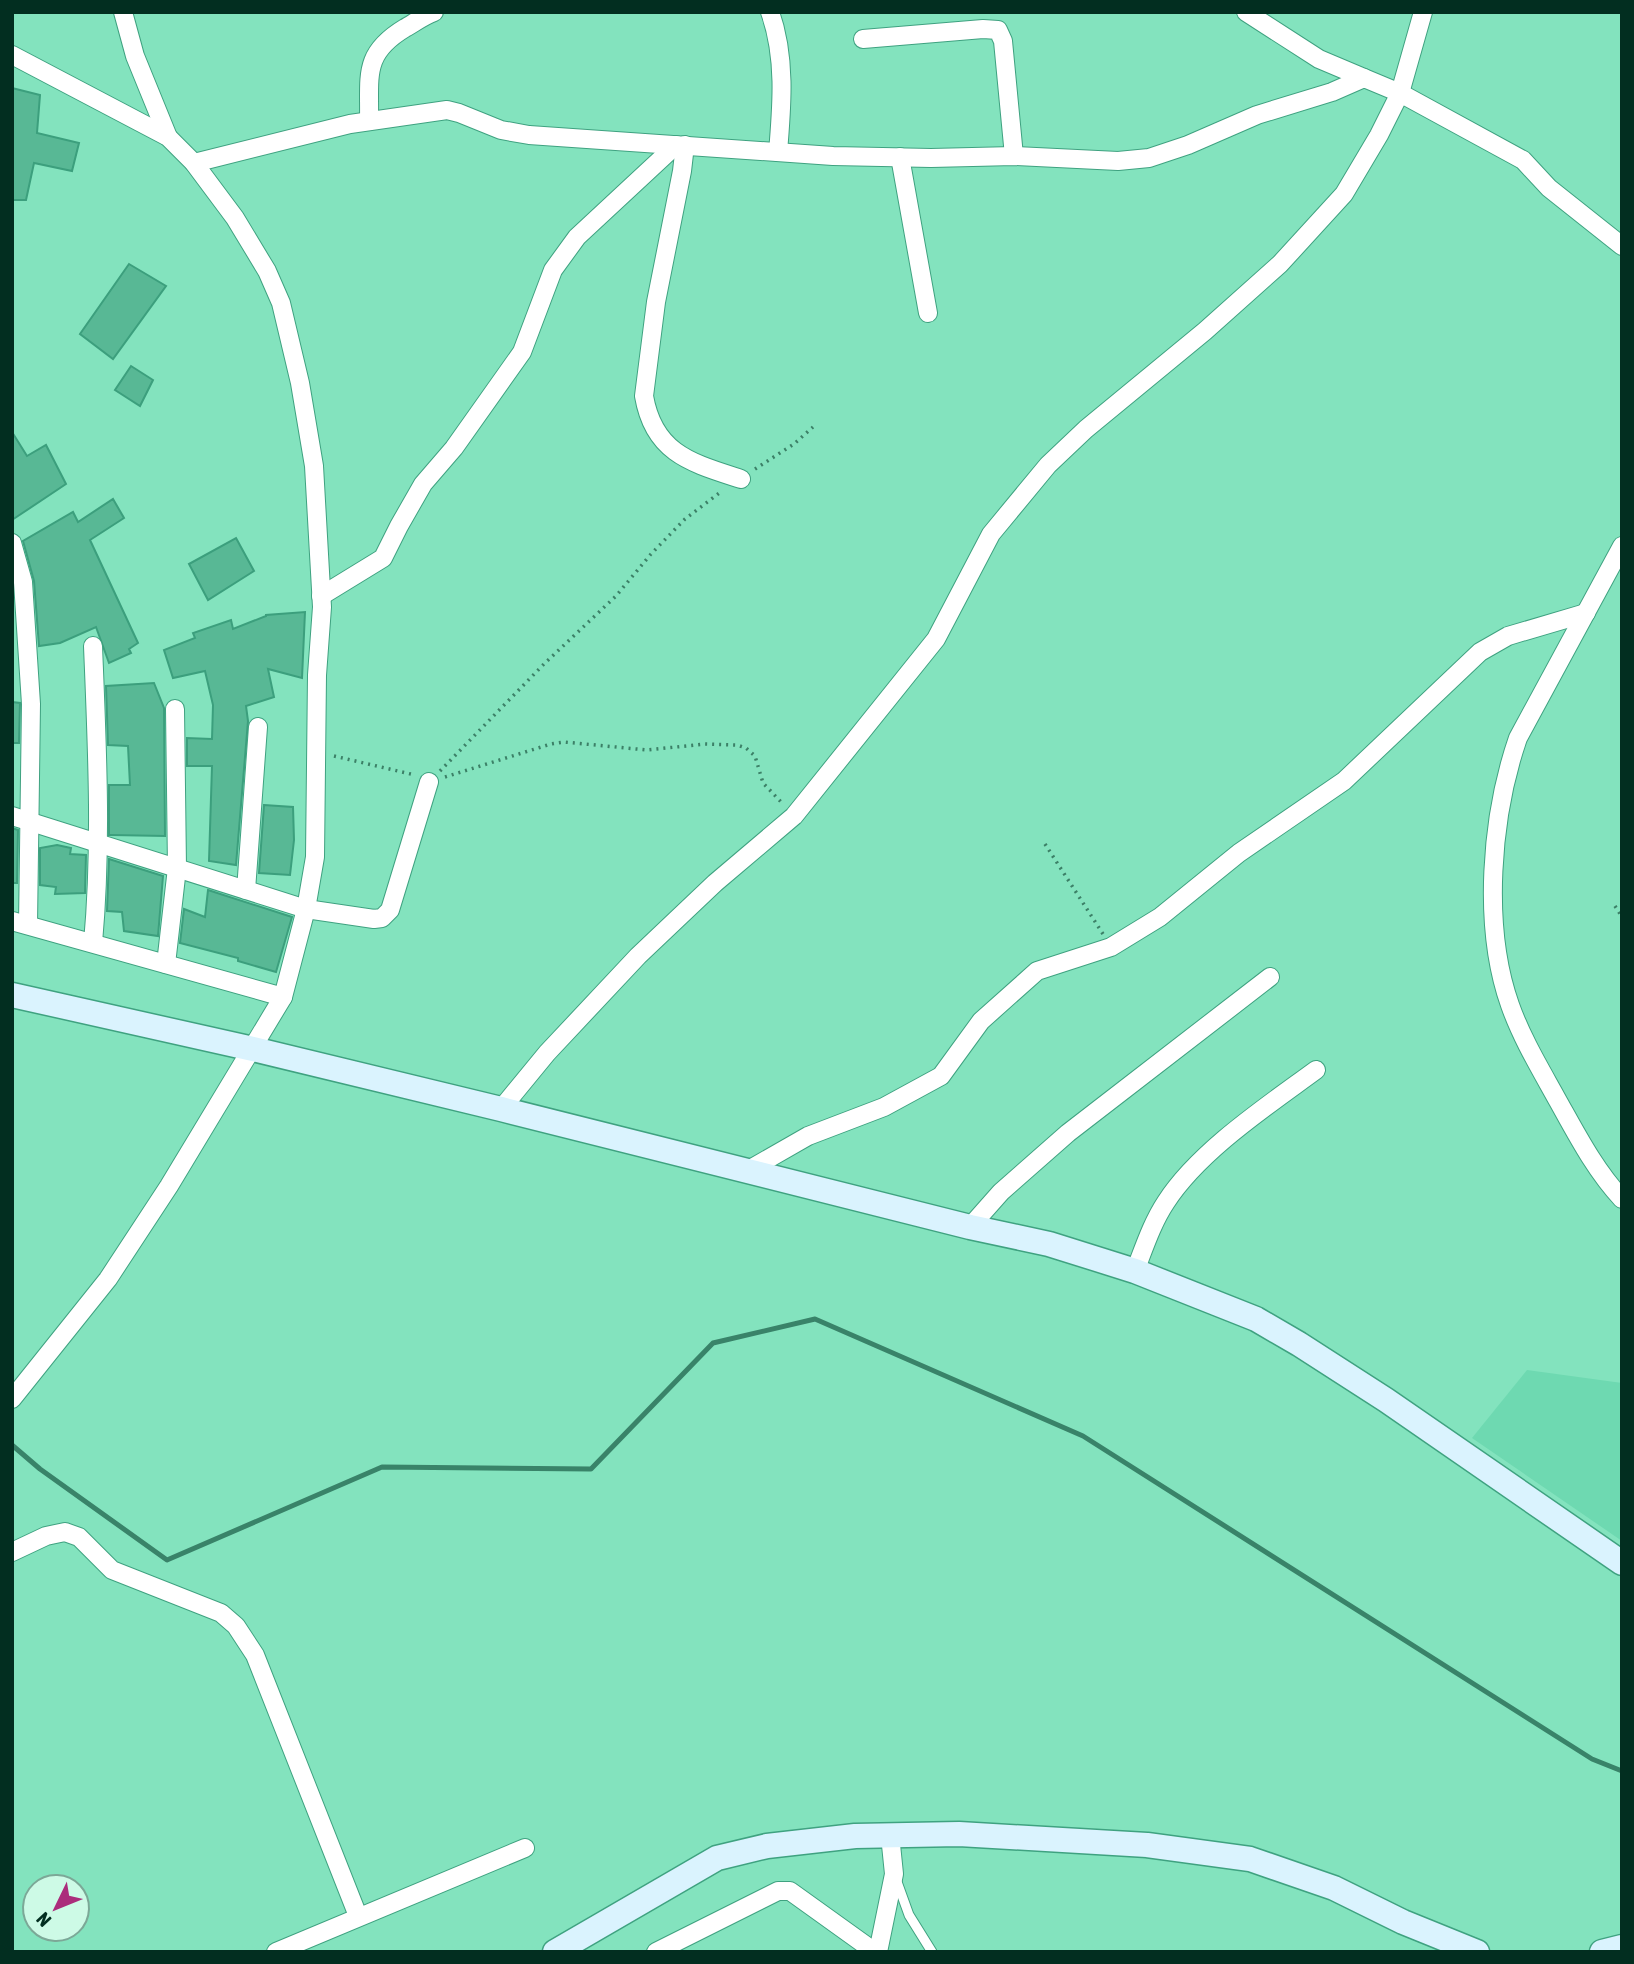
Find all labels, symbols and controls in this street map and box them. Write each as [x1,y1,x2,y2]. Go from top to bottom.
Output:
north arrow [21,1873,91,1943]
text: N [32,1908,55,1931]

